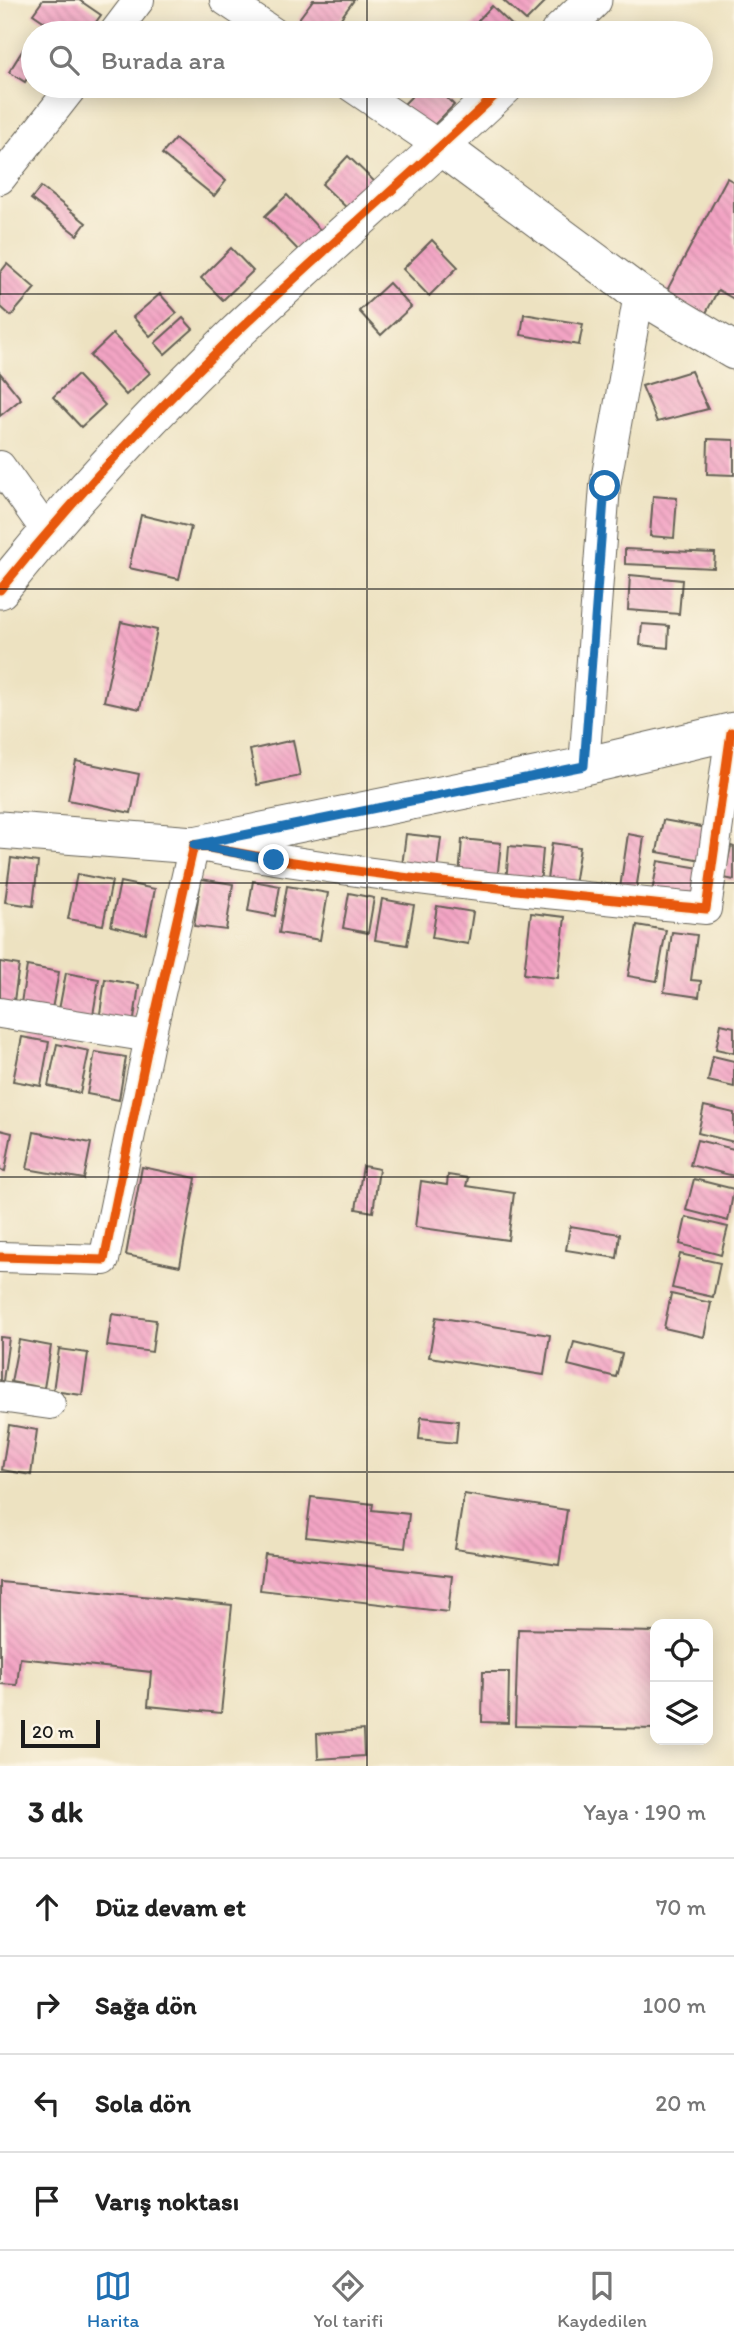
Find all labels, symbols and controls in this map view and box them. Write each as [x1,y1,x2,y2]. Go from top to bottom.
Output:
search box [21,21,713,98]
icon: search [45,41,83,79]
text: Burada ara [101,44,225,76]
route start [589,470,620,501]
route end [258,844,289,875]
map controls [650,1619,713,1745]
button: locate [650,1619,713,1682]
button: layers [650,1682,713,1745]
scale bar [21,1717,100,1749]
text: 20 m [32,1720,74,1743]
text: 3 dk [28,1793,83,1830]
text: Yaya · 190 m [583,1798,706,1826]
icon: ahead [28,1888,66,1926]
text: Düz devam et [95,1891,246,1923]
text: 70 m [656,1893,706,1921]
icon: right [28,1986,66,2024]
text: Sağa dön [95,1989,197,2021]
text: 100 m [642,1991,706,2019]
icon: left [28,2084,66,2122]
text: Sola dön [95,2087,191,2119]
text: 20 m [655,2089,706,2117]
icon: arrive [28,2182,66,2220]
text: Varış noktası [95,2185,239,2217]
tab: Harita [87,2267,139,2332]
tab: Yol tarifi [313,2267,383,2332]
tab: Kaydedilen [557,2267,647,2332]

